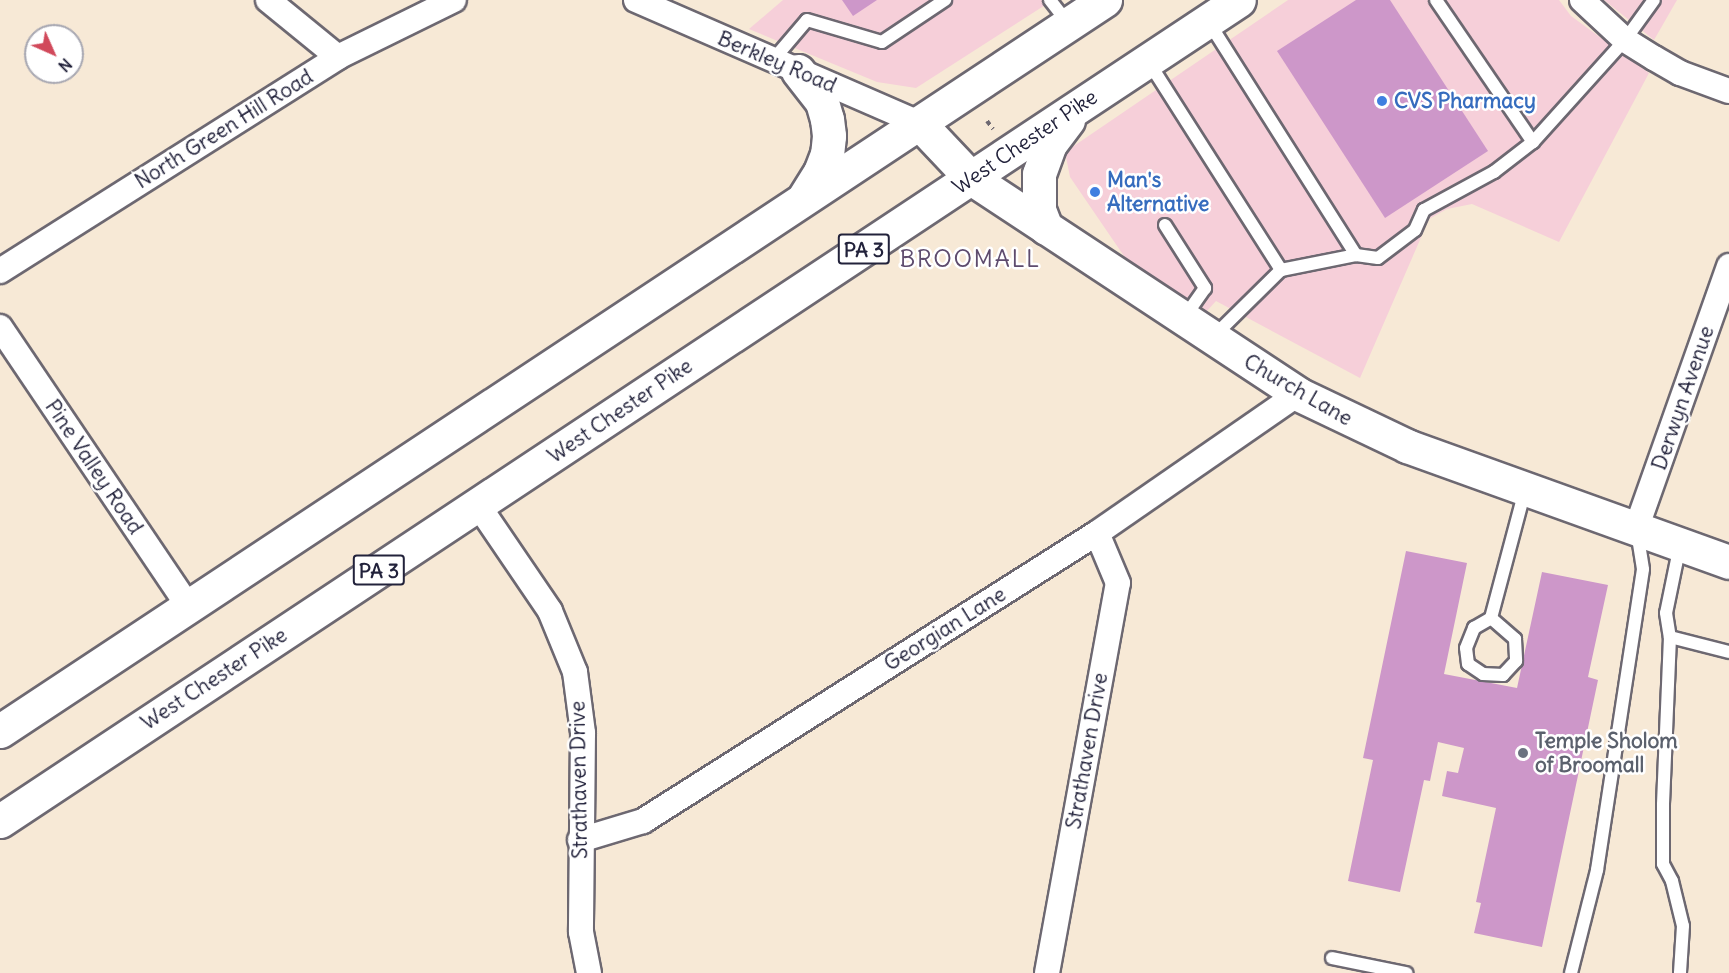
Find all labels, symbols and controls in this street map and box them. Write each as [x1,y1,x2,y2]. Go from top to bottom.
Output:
north arrow [24,24,84,84]
street label: Berkley Road [714,26,840,98]
text: N [54,54,76,76]
street label: North Green Hill Road [130,64,318,194]
street label: West Chester Pike [948,84,1102,200]
place label: CVS Pharmacy [1394,88,1536,114]
marker: CVS Pharmacy [1375,94,1389,108]
place label: Man's Alternative [1107,167,1209,217]
marker: Man's Alternative [1088,185,1102,199]
road number: PA 3 [837,232,891,266]
district label: BROOMALL [899,245,1041,273]
street label: Derwyn Avenue [1647,323,1719,473]
street label: Church Lane [1239,349,1357,431]
street label: West Chester Pike [543,353,697,469]
street label: Pine Valley Road [40,395,148,539]
road number: PA 3 [352,553,406,587]
street label: Georgian Lane [879,582,1011,676]
street label: West Chester Pike [136,622,292,736]
street label: Strathaven Drive [1061,671,1113,831]
street label: Strathaven Drive [565,701,593,859]
place label: Temple Sholom of Broomall [1535,728,1678,778]
marker: Temple Sholom of Broomall [1516,746,1530,760]

